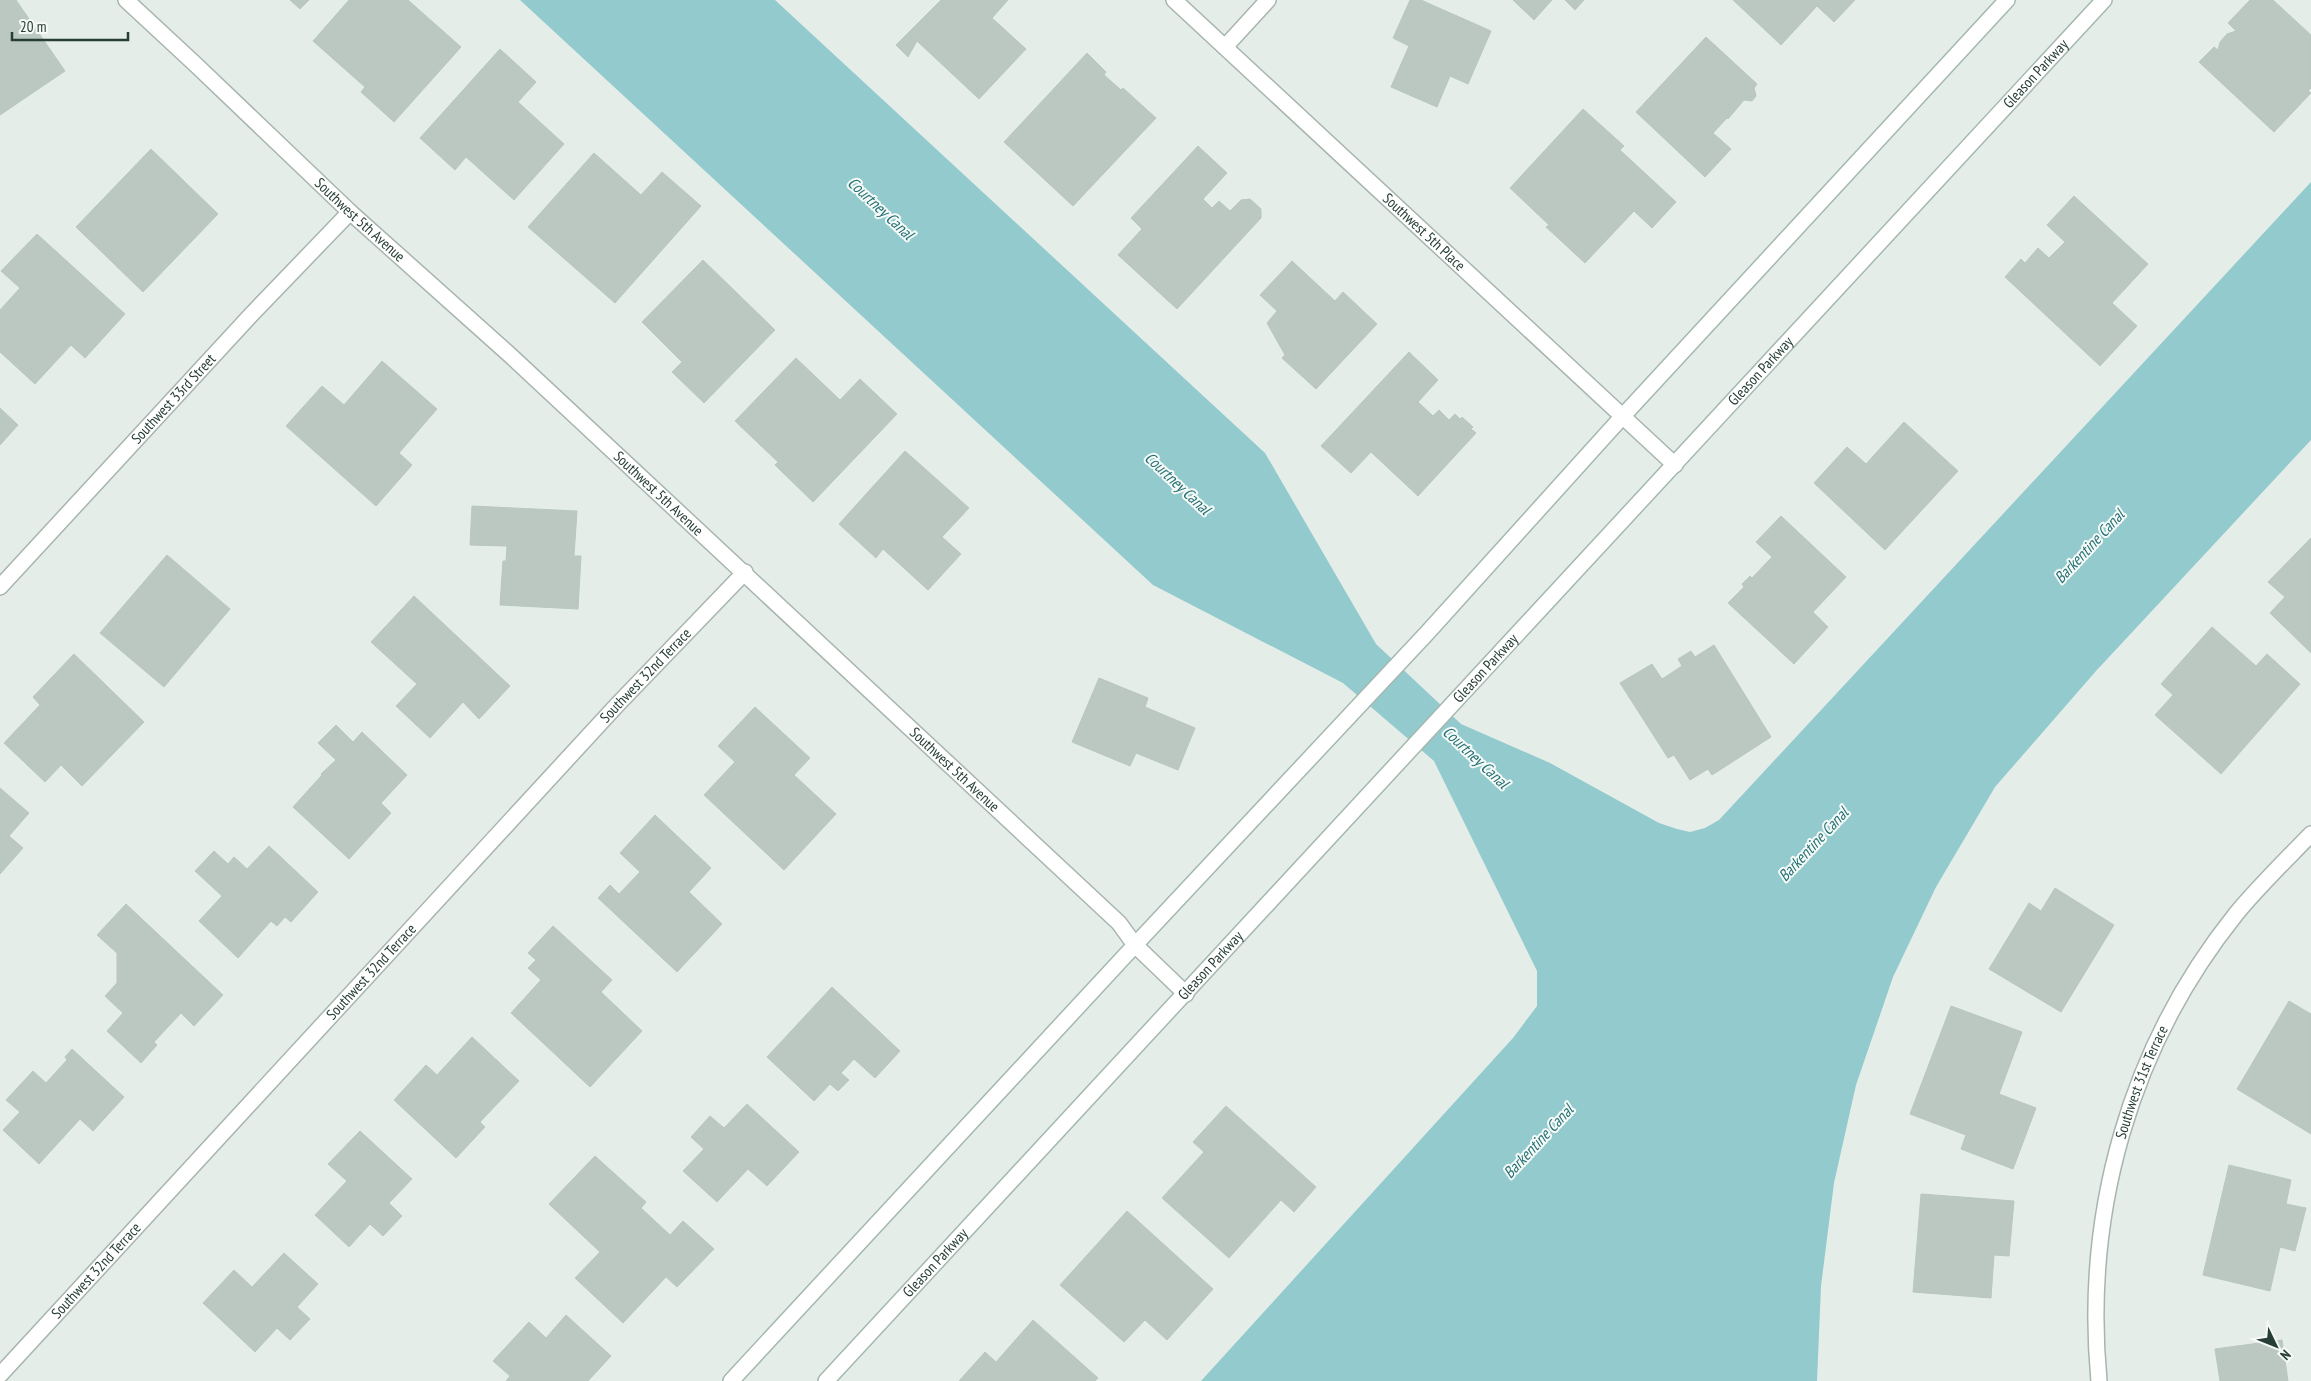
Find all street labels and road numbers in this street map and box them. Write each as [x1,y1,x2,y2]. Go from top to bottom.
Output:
street label: Gleason Parkway [1999,35,2072,112]
street label: Southwest 5th Avenue [311,173,409,266]
street label: Southwest 5th Place [1379,189,1470,275]
street label: Gleason Parkway [1724,332,1797,409]
street label: Southwest 33rd Street [127,349,220,448]
street label: Southwest 5th Avenue [610,447,708,540]
street label: Southwest 32nd Terrace [596,624,695,726]
street label: Gleason Parkway [1449,629,1522,706]
street label: Southwest 5th Avenue [906,723,1004,816]
street label: Southwest 32nd Terrace [322,920,420,1024]
street label: Gleason Parkway [1173,926,1247,1004]
street label: Southwest 31st Terrace [2111,1022,2172,1141]
street label: Southwest 32nd Terrace [47,1218,145,1322]
street label: Gleason Parkway [898,1224,972,1301]

